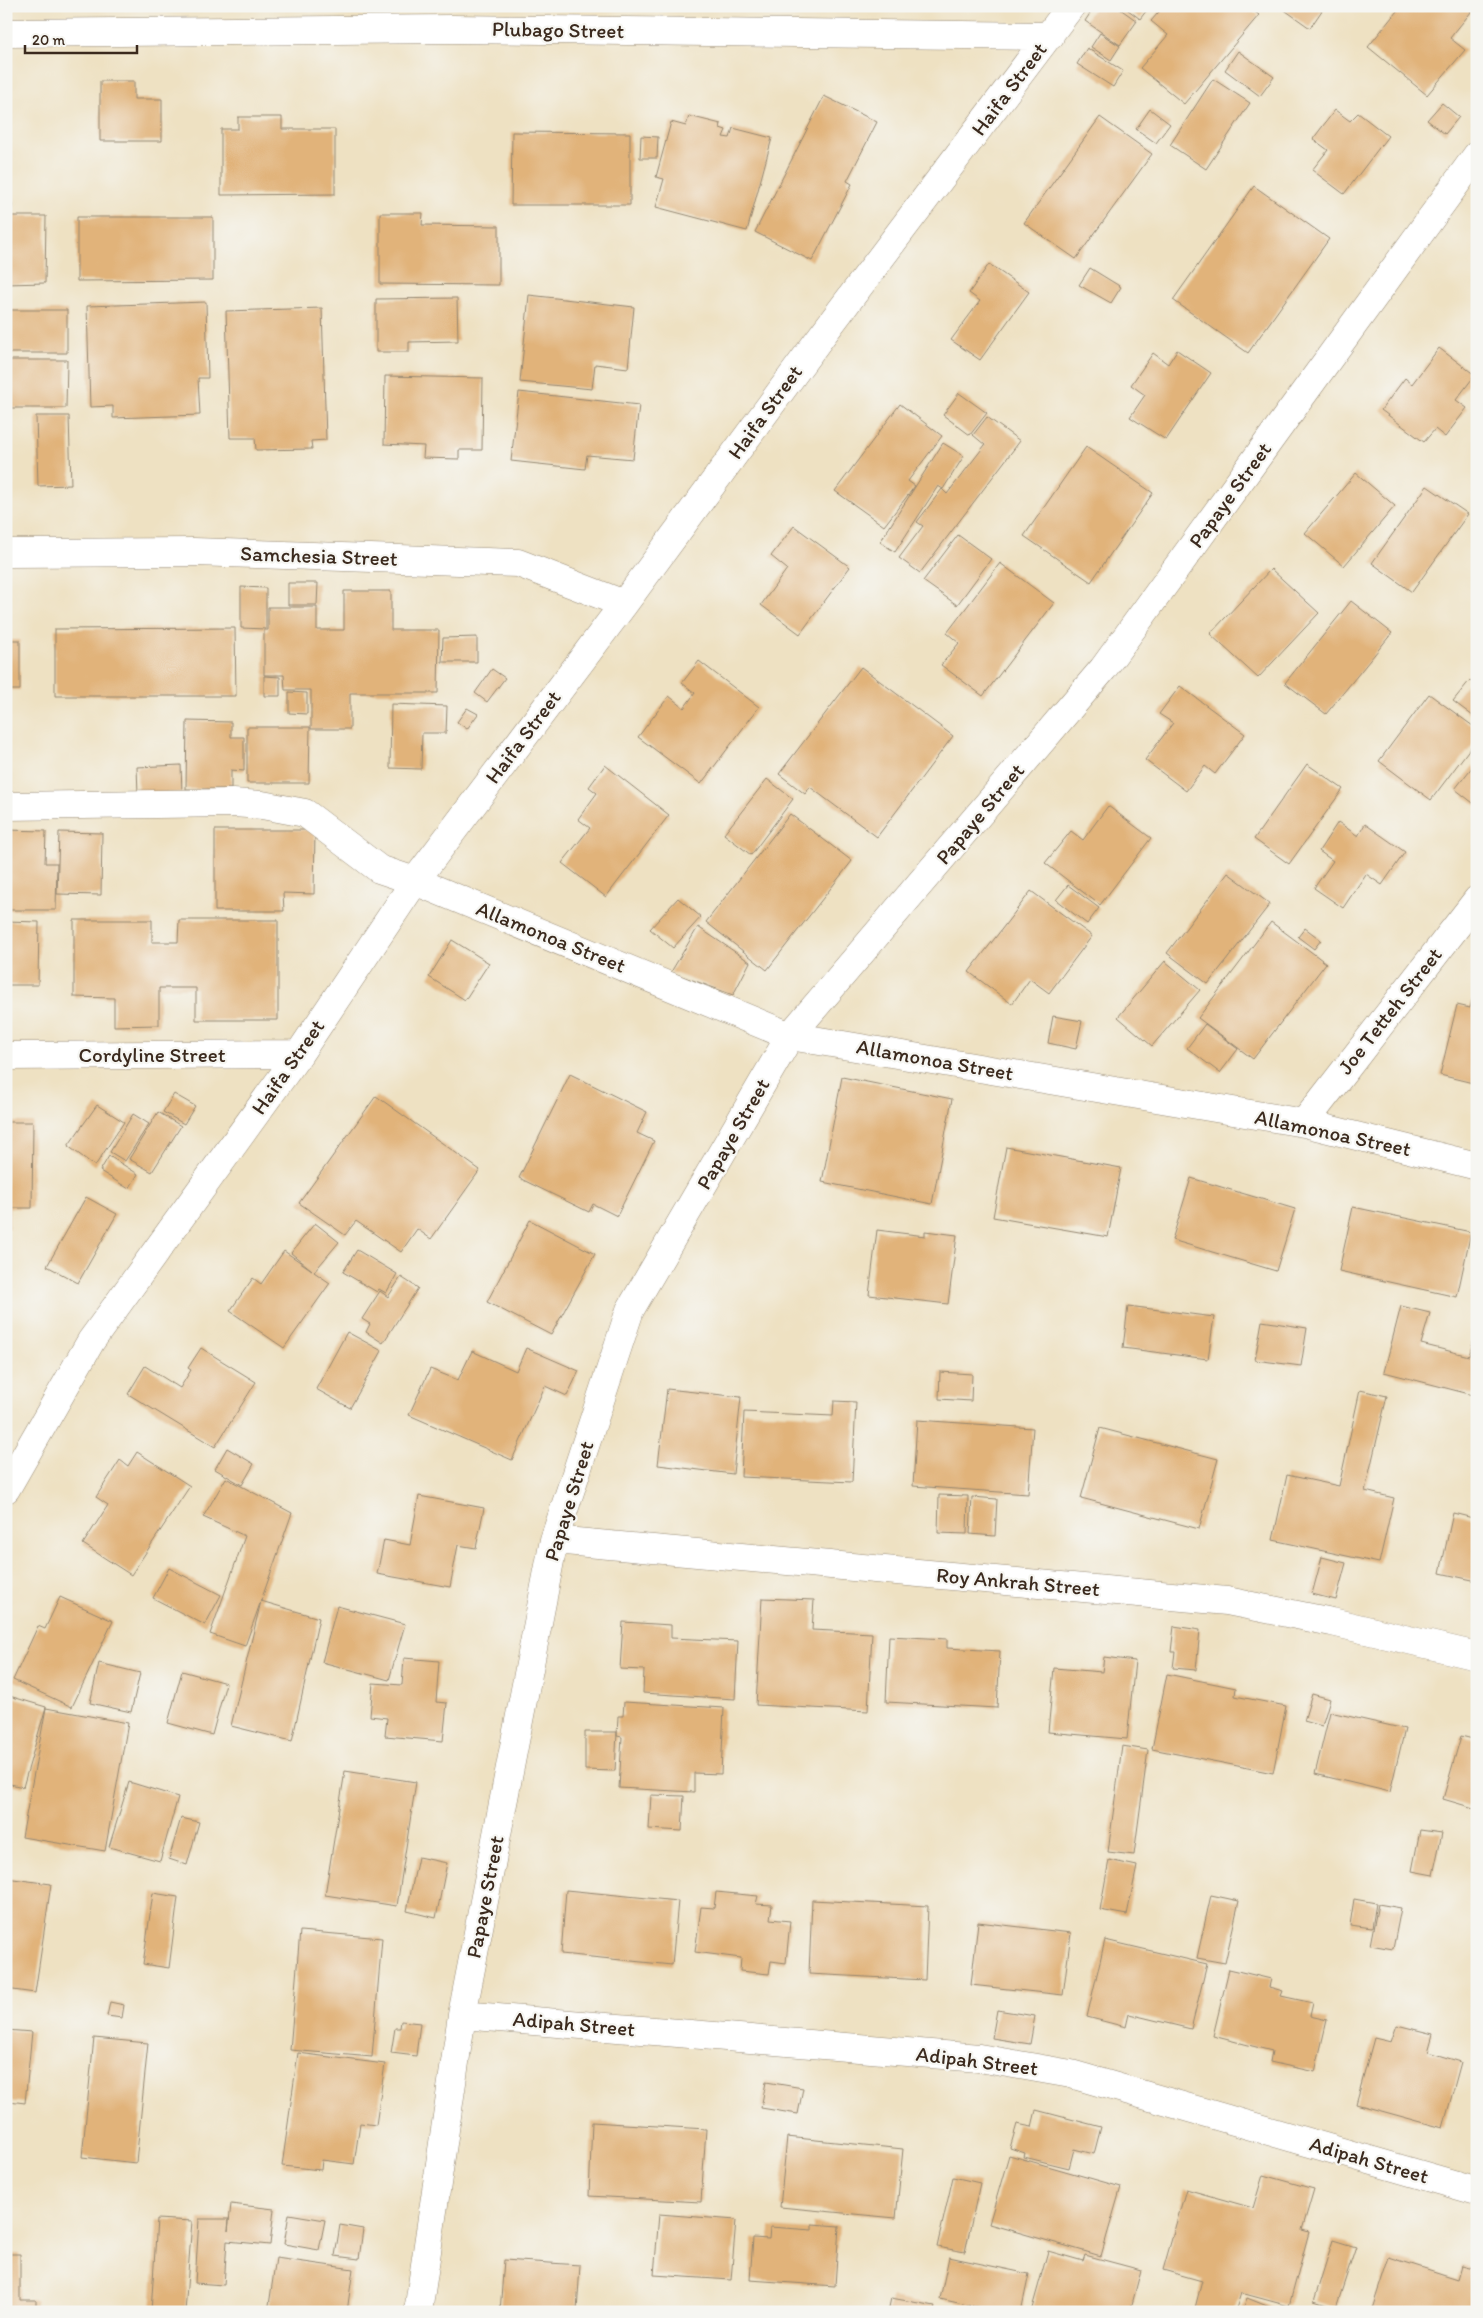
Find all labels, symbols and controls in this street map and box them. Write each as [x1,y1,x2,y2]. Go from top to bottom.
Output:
street label: Plubago Street [492,16,625,43]
scale bar [25,22,138,54]
text: 20 m [32,31,66,49]
street label: Haifa Street [965,37,1052,140]
street label: Haifa Street [722,360,807,464]
street label: Papaye Street [1183,437,1276,552]
street label: Samchesia Street [240,540,398,571]
street label: Haifa Street [479,685,566,788]
street label: Papaye Street [930,758,1029,869]
street label: Allamonoa Street [473,895,630,978]
street label: Joe Tetteh Street [1332,942,1447,1079]
street label: Haifa Street [246,1014,330,1119]
street label: Allamonoa Street [855,1033,1016,1086]
street label: Cordyline Street [79,1042,226,1067]
street label: Papaye Street [691,1074,775,1194]
street label: Allamonoa Street [1253,1104,1413,1161]
street label: Papaye Street [538,1438,599,1564]
street label: Roy Ankrah Street [935,1562,1101,1601]
street label: Papaye Street [460,1833,509,1960]
street label: Adipah Street [512,2006,636,2041]
street label: Adipah Street [915,2041,1040,2080]
street label: Adipah Street [1307,2131,1432,2188]

